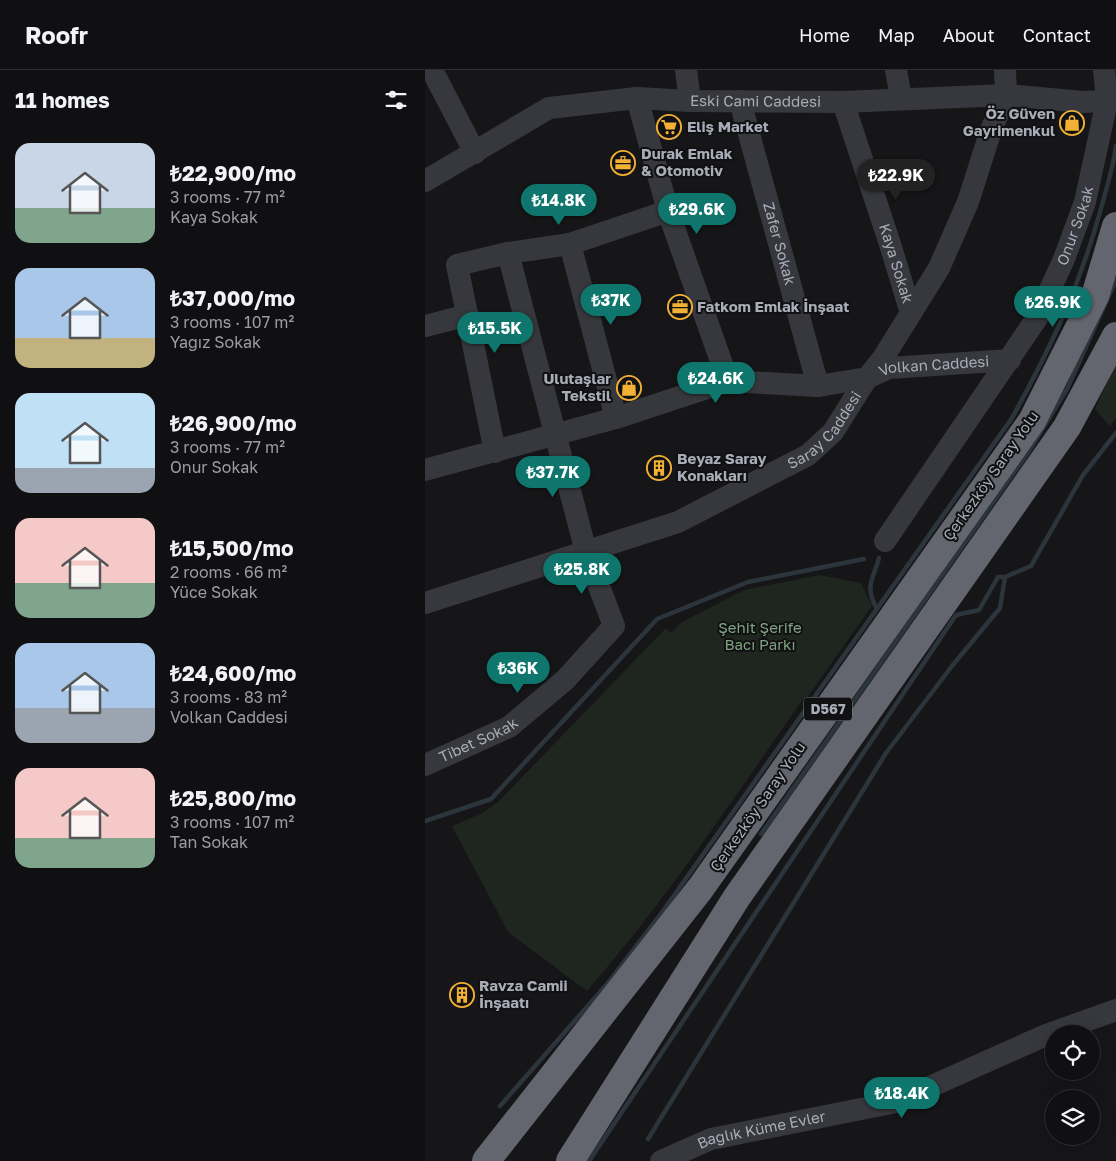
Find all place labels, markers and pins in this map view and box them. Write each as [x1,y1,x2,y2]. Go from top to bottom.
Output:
place label: Öz Güven Gayrimenkul [963,104,1055,139]
shop icon: Öz Güven Gayrimenkul [1059,110,1085,136]
supermarket icon: Eliş Market [656,114,682,140]
place label: Eliş Market [687,117,769,135]
place label: Durak Emlak & Otomotiv [641,144,733,179]
office icon: Durak Emlak & Otomotiv [610,150,636,176]
pin: ₺22.9K [855,158,937,201]
pin: ₺14.8K [518,184,600,226]
pin: ₺29.6K [656,192,738,235]
pin: ₺37K [581,284,641,326]
pin: ₺26.9K [1012,286,1094,328]
office icon: Fatkom Emlak İnşaat [667,294,693,320]
place label: Fatkom Emlak İnşaat [697,297,849,315]
pin: ₺15.5K [454,312,536,354]
pin: ₺24.6K [675,362,757,404]
place label: Ulutaşlar Tekstil [543,369,611,404]
shop icon: Ulutaşlar Tekstil [616,375,642,401]
place label: Beyaz Saray Konakları [677,449,767,484]
building icon: Beyaz Saray Konakları [646,455,672,481]
pin: ₺37.7K [512,456,594,498]
pin: ₺25.8K [541,552,623,595]
pin: ₺36K [488,652,548,694]
place label: Ravza Camii İnşaatı [479,976,568,1011]
building icon: Ravza Camii İnşaatı [449,982,475,1008]
pin: ₺18.4K [861,1076,943,1119]

